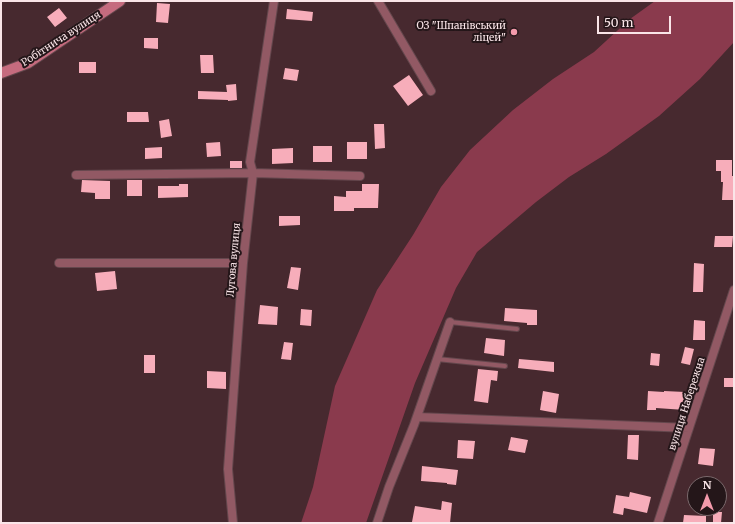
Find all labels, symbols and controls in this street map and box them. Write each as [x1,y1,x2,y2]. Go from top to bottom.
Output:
scale bar [599,8,673,34]
street label: Робітнича вулиця [19,9,103,69]
text: 50 m [604,15,633,30]
place label: ОЗ "Шпанівський ліцей" [416,20,506,44]
marker: ОЗ "Шпанівський ліцей" [509,27,519,37]
street label: Лугова вулиця [225,222,243,298]
street label: вулиця Набережна [666,356,708,452]
north arrow [687,476,727,516]
text: N [703,478,711,492]

